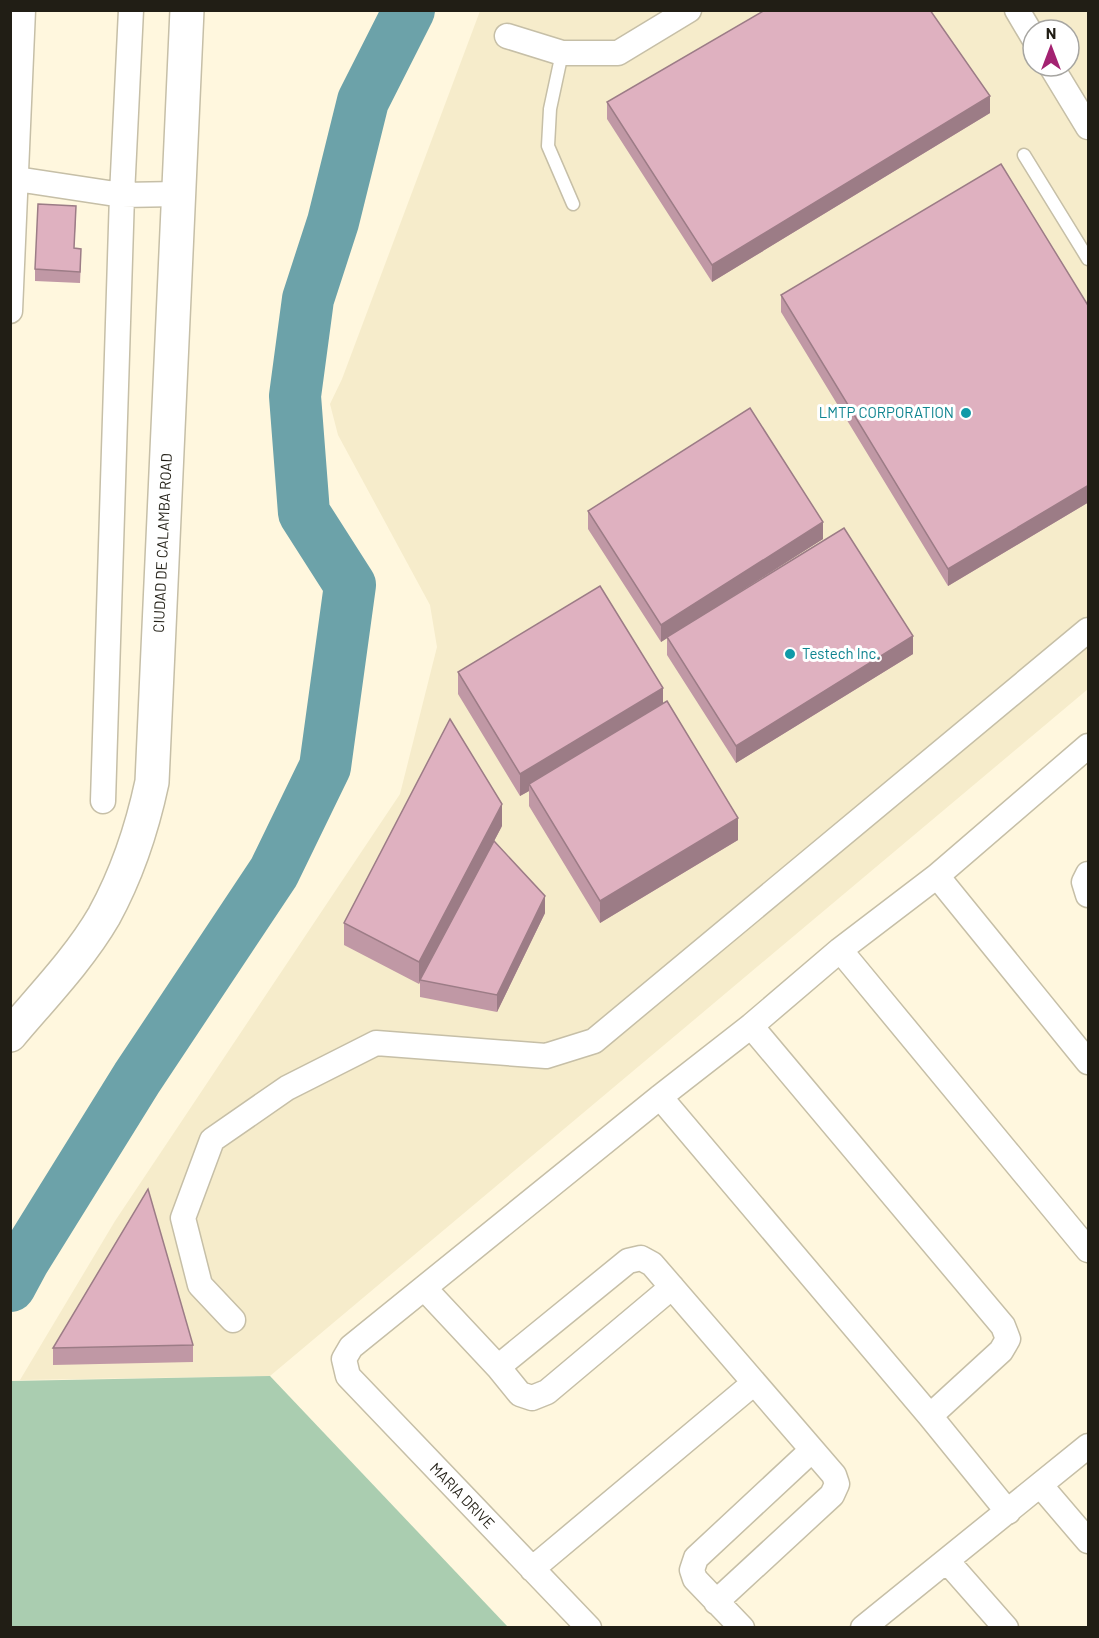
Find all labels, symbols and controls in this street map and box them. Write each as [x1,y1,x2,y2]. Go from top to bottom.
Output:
north arrow [1021,18,1081,78]
text: N [1046,23,1056,42]
place label: LMTP CORPORATION [819,403,954,421]
marker: LMTP CORPORATION [959,406,973,420]
street label: CIUDAD DE CALAMBA ROAD [149,453,175,633]
place label: Testech Inc. [802,644,880,662]
marker: Testech Inc. [783,647,797,661]
street label: MARIA DRIVE [427,1458,499,1532]

